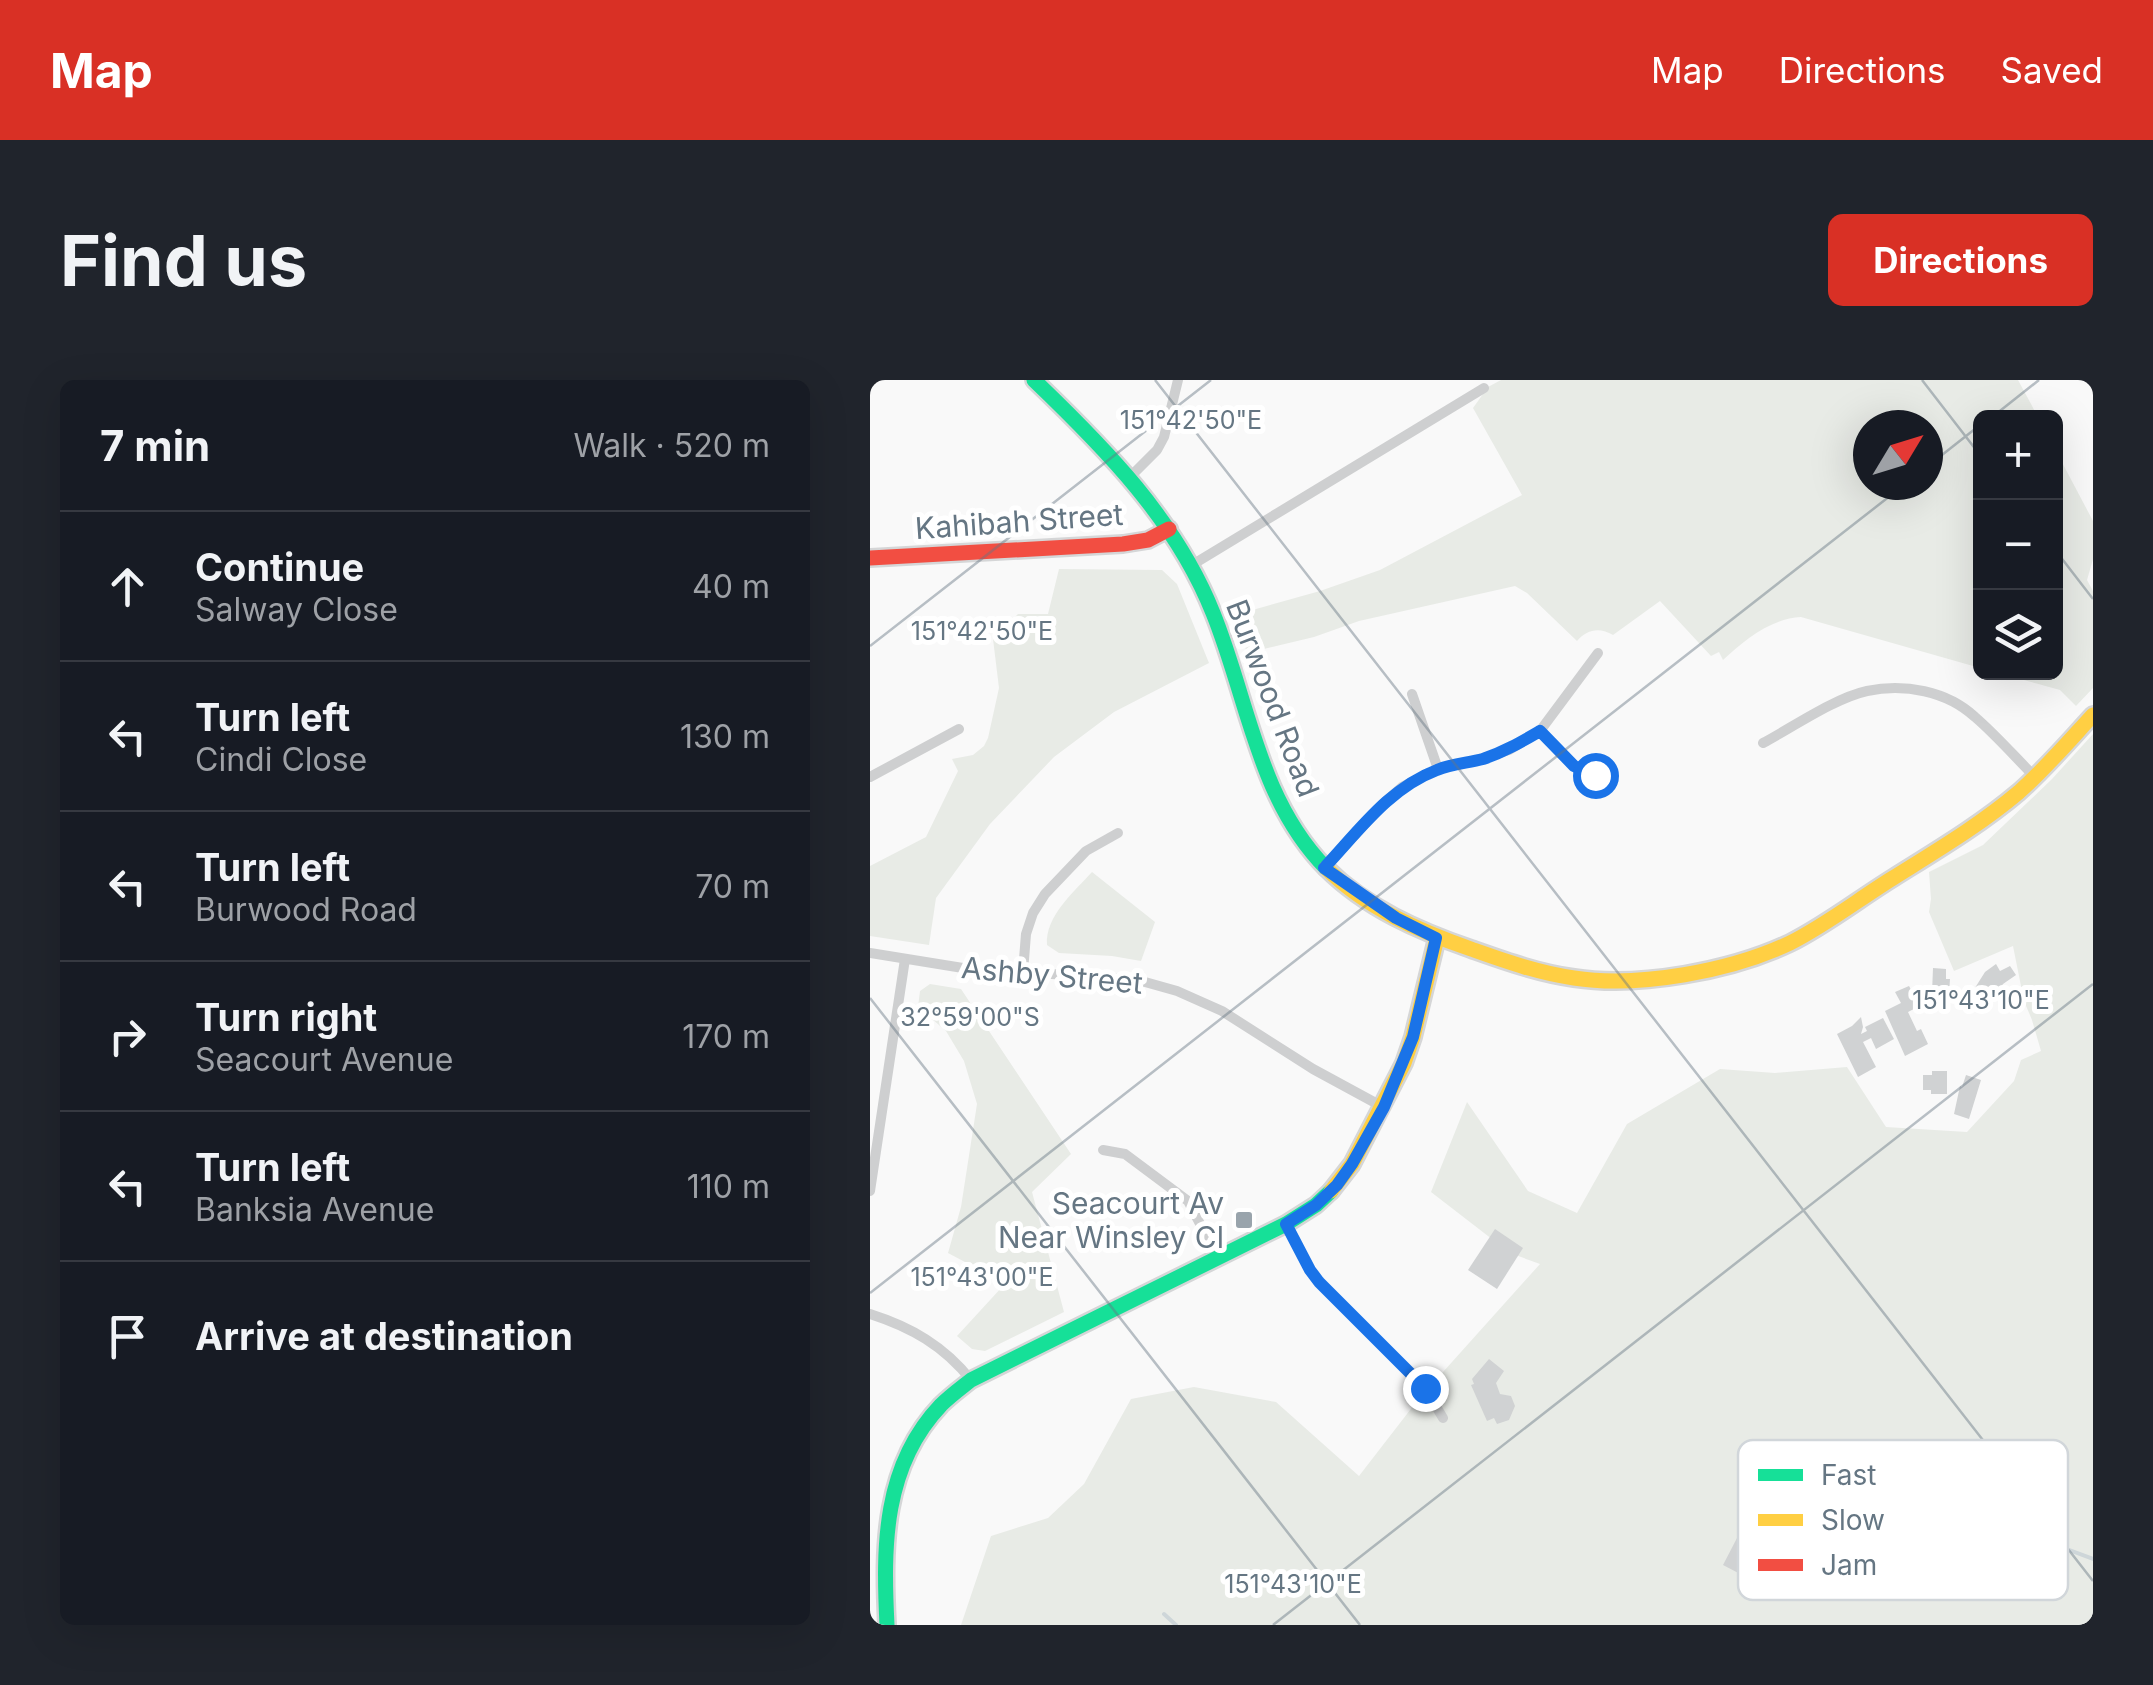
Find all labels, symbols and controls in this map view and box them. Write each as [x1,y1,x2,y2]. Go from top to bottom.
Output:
text: Map [50,41,153,100]
text: Map [1651,49,1724,91]
text: Directions [1779,49,1946,91]
text: Saved [2001,49,2103,91]
button: Directions [1828,214,2093,306]
text: Find us [60,218,307,303]
text: 151°42'50"E [1120,405,1262,435]
north arrow [1853,410,1943,500]
map controls [1973,410,2063,680]
button: + [1973,410,2063,500]
text: 7 min [100,420,210,471]
text: Walk · 520 m [573,426,770,465]
street label: Kahibah Street [914,496,1124,546]
button: − [1973,500,2063,590]
text: Continue [195,544,364,590]
icon: ahead [100,559,155,614]
text: 40 m [692,567,770,606]
text: Salway Close [195,590,398,629]
button: layers [1973,590,2063,680]
street label: Burwood Road [1219,594,1327,802]
text: 151°42'50"E [911,616,1053,646]
text: Turn left [195,694,350,740]
icon: left [100,709,155,764]
text: 130 m [680,717,770,756]
text: Cindi Close [195,740,367,779]
route start [1573,753,1619,799]
text: Turn left [195,844,350,890]
icon: left [100,859,155,914]
text: 70 m [695,867,770,906]
text: Burwood Road [195,890,417,929]
street label: Ashby Street [960,949,1144,1001]
text: 151°43'10"E [1912,985,2050,1015]
text: Turn right [195,994,377,1040]
text: 32°59'00"S [900,1002,1040,1032]
icon: right [100,1009,155,1064]
text: 170 m [682,1017,770,1056]
text: Seacourt Avenue [195,1040,453,1079]
text: Turn left [195,1144,350,1190]
icon: left [100,1159,155,1214]
text: 110 m [687,1167,770,1206]
place label: Seacourt Av Near Winsley Cl [998,1185,1224,1255]
text: Banksia Avenue [195,1190,434,1229]
marker: Seacourt Av Near Winsley Cl [1233,1209,1255,1231]
text: 151°43'00"E [910,1262,1054,1292]
icon: arrive [100,1309,155,1364]
text: Arrive at destination [195,1313,573,1359]
route end [1403,1366,1449,1412]
legend [1738,1440,2068,1600]
text: Fast [1821,1458,1877,1492]
text: Slow [1821,1503,1885,1537]
text: Jam [1821,1548,1877,1582]
text: 151°43'10"E [1224,1569,1362,1599]

